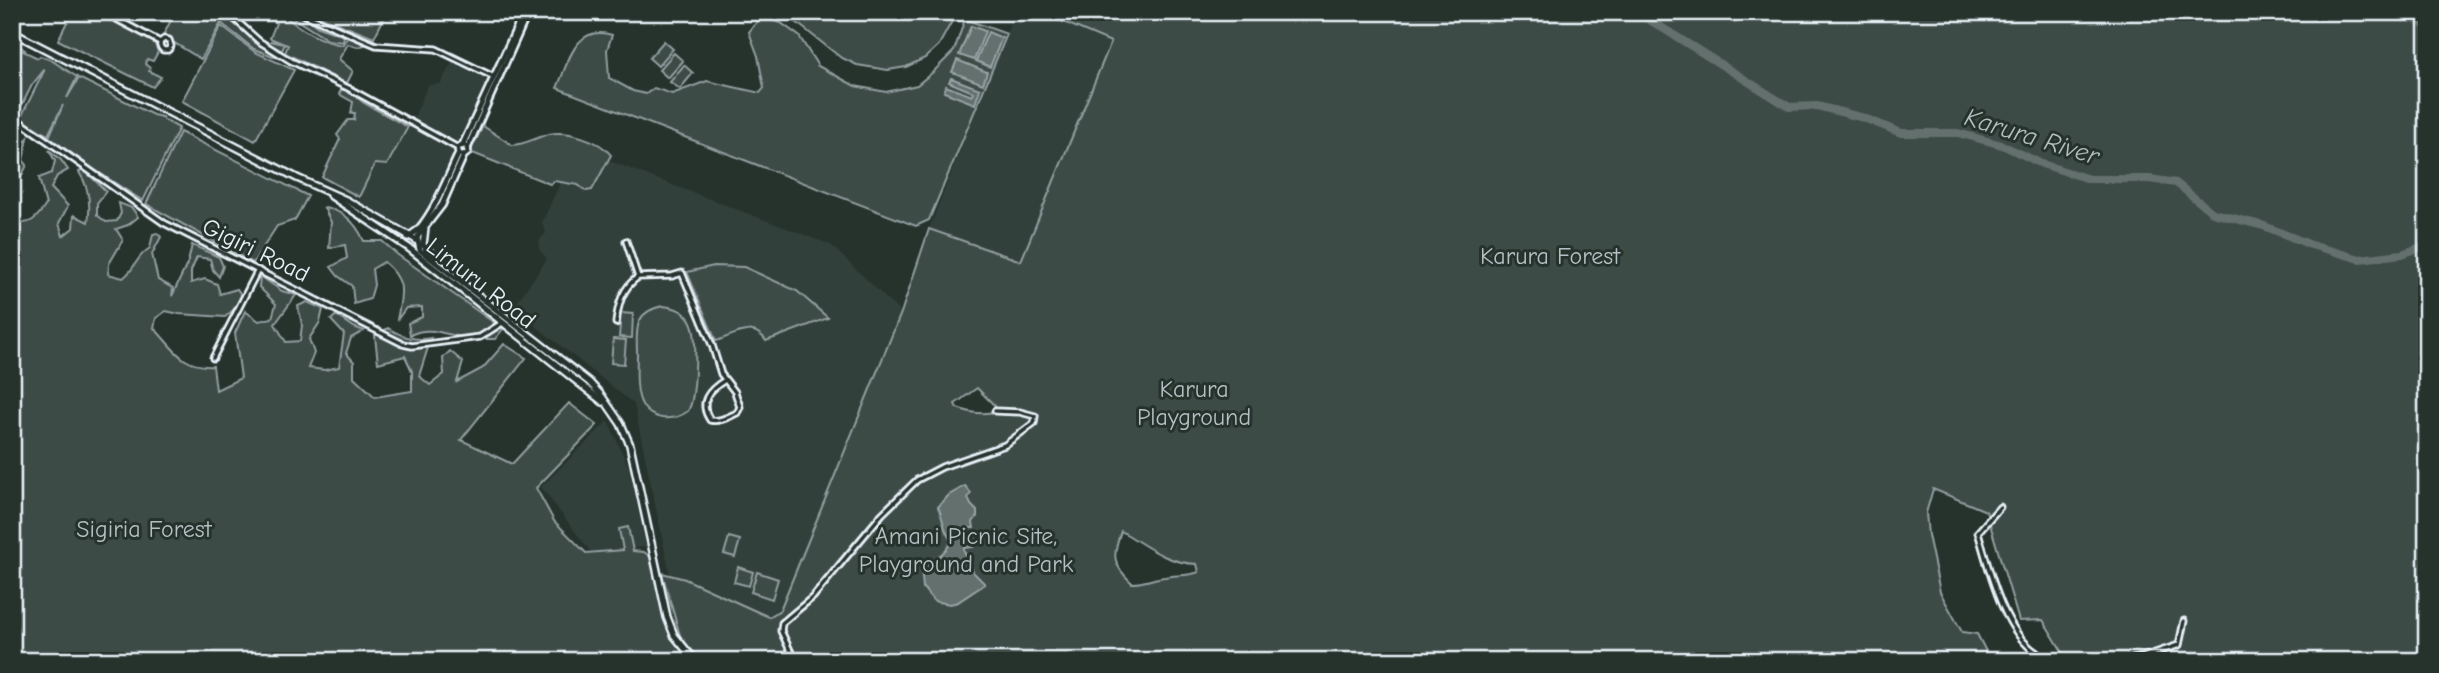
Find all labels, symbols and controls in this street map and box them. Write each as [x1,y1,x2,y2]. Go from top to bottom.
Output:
water label: Karura River [1961,102,2104,172]
street label: Gigiri Road [198,212,314,288]
street label: Limuru Road [421,232,541,334]
park label: Karura Forest [1480,242,1621,270]
park label: Karura Playground [1137,375,1251,431]
park label: Sigiria Forest [76,515,213,543]
park label: Amani Picnic Site, Playground and Park [859,522,1074,578]

